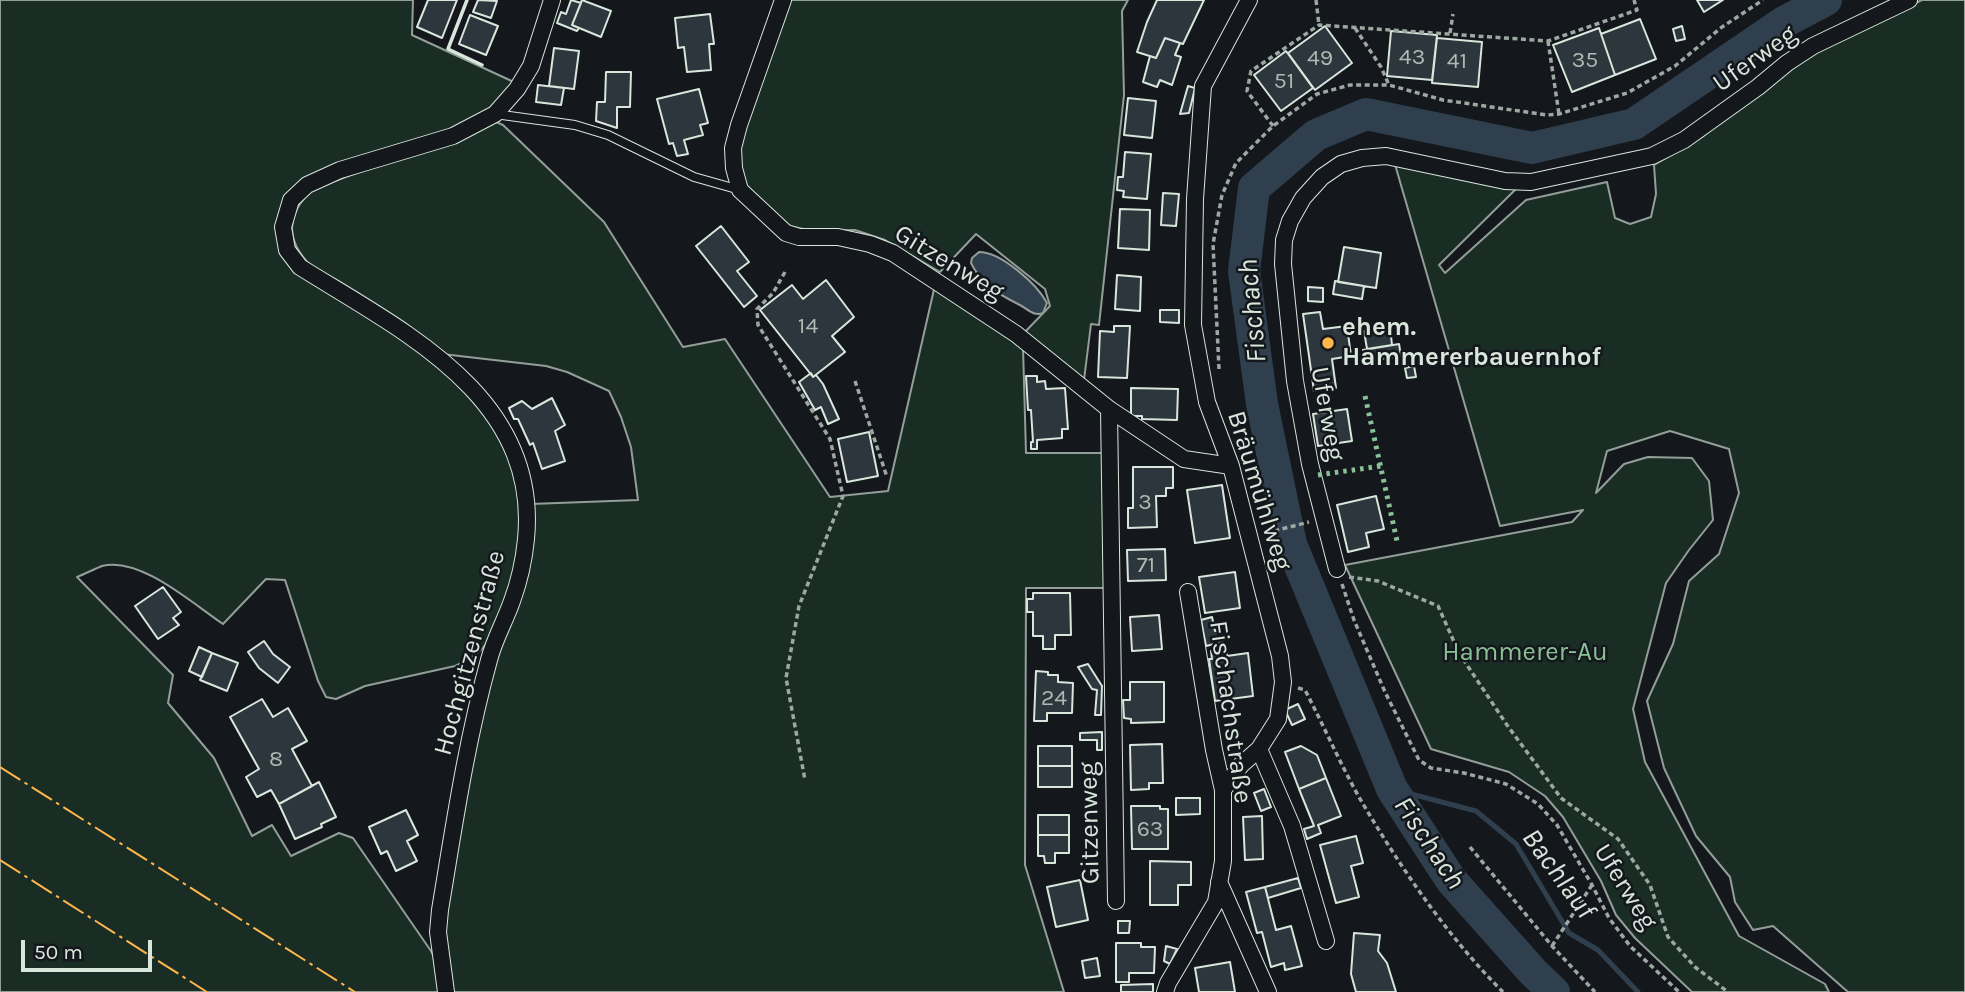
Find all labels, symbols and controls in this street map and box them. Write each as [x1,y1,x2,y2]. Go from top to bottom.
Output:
street label: Uferweg [1707,19,1803,99]
house number: 43 [1399,43,1425,71]
house number: 49 [1307,44,1333,72]
house number: 35 [1572,46,1598,74]
house number: 41 [1447,47,1467,75]
house number: 51 [1274,67,1294,95]
street label: Gitzenweg [888,218,1010,308]
water label: Fischach [1232,257,1274,365]
house number: 14 [798,312,818,340]
place label: ehem. Hammererbauernhof [1342,312,1601,374]
marker: ehem. Hammererbauernhof [1320,335,1336,351]
street label: Uferweg [1303,364,1351,464]
street label: Bräumühlweg [1220,407,1298,575]
house number: 3 [1138,488,1152,516]
street label: Hochgitzenstraße [428,547,512,759]
house number: 71 [1137,551,1155,579]
street label: Fischachstraße [1202,619,1258,805]
park label: Hammerer-Au [1442,637,1608,669]
house number: 24 [1041,684,1067,712]
house number: 8 [269,745,283,773]
street label: Gitzenweg [1073,761,1107,885]
water label: Fischach [1386,790,1472,896]
house number: 63 [1137,815,1163,843]
water label: Bachlauf [1514,822,1602,926]
street label: Uferweg [1586,838,1664,936]
scale bar [24,926,156,970]
text: 50 m [34,940,83,964]

